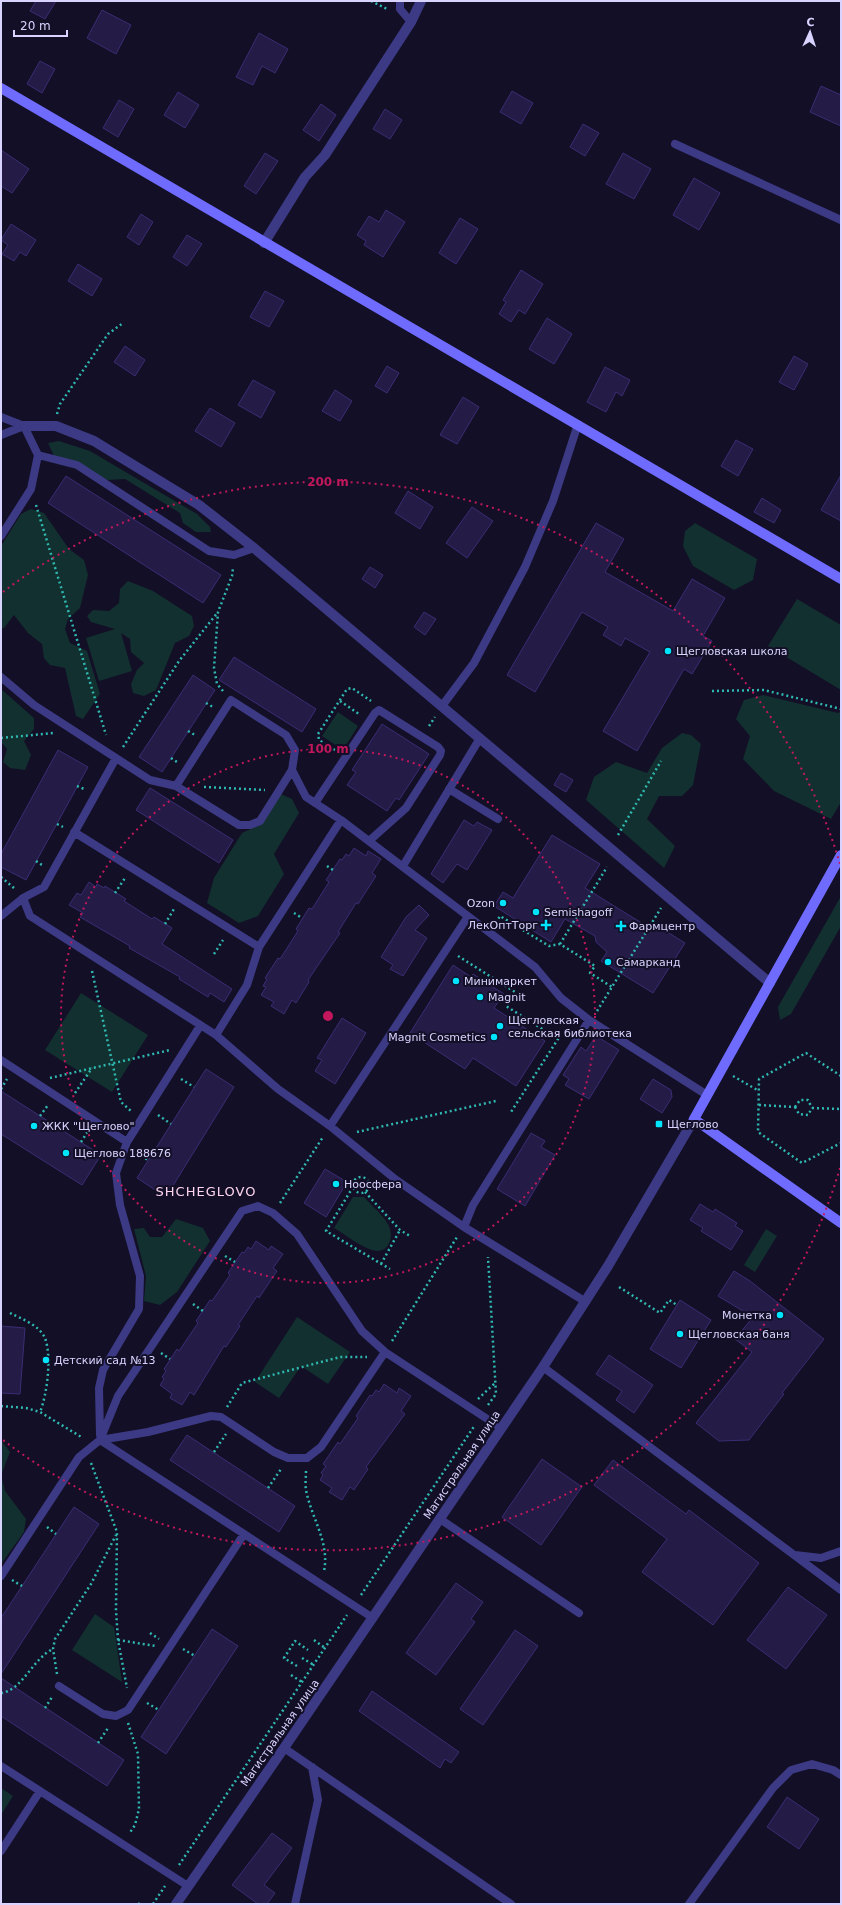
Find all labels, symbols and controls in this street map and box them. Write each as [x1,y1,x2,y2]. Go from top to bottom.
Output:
scale bar [14,12,67,38]
north arrow [790,12,830,52]
text: С [806,16,815,29]
text: 20 m [20,19,51,33]
text: 200 m [307,475,349,489]
place label: Щегловская школа [676,645,788,658]
marker: Щегловская школа [663,646,673,656]
text: 100 m [307,742,349,756]
place label: Ozon [467,897,495,910]
marker: Ozon [498,898,508,908]
place label: Semishagoff [544,906,613,919]
marker: Semishagoff [531,907,541,917]
place label: ЛекОптТорг [468,919,538,932]
marker: ЛекОптТорг [541,920,551,930]
place label: Фармцентр [629,920,695,933]
marker: Фармцентр [616,921,626,931]
place label: Самарканд [616,956,681,969]
marker: Самарканд [603,957,613,967]
place label: Минимаркет [464,975,537,988]
marker: Минимаркет [451,976,461,986]
place label: Magnit [488,991,526,1004]
marker: Magnit [475,992,485,1002]
centre of rings [321,1009,335,1023]
place label: Щегловская сельская библиотека [508,1014,632,1040]
marker: Щегловская сельская библиотека [495,1021,505,1031]
place label: Magnit Cosmetics [388,1031,486,1044]
marker: Magnit Cosmetics [489,1032,499,1042]
place label: Щеглово [667,1118,719,1131]
marker: Щеглово [654,1119,664,1129]
place label: ЖКК "Щеглово" [42,1120,135,1133]
marker: ЖКК "Щеглово" [29,1121,39,1131]
place label: Щеглово 188676 [74,1147,171,1160]
marker: Щеглово 188676 [61,1148,71,1158]
place label: Ноосфера [344,1178,402,1191]
marker: Ноосфера [331,1179,341,1189]
district label: SHCHEGLOVO [156,1184,256,1199]
place label: Монетка [722,1309,772,1322]
marker: Монетка [775,1310,785,1320]
place label: Щегловская баня [688,1328,790,1341]
marker: Щегловская баня [675,1329,685,1339]
place label: Детский сад №13 [54,1354,156,1367]
marker: Детский сад №13 [41,1355,51,1365]
street label: Магистральная улица [421,1408,503,1522]
street label: Магистральная улица [238,1677,322,1789]

